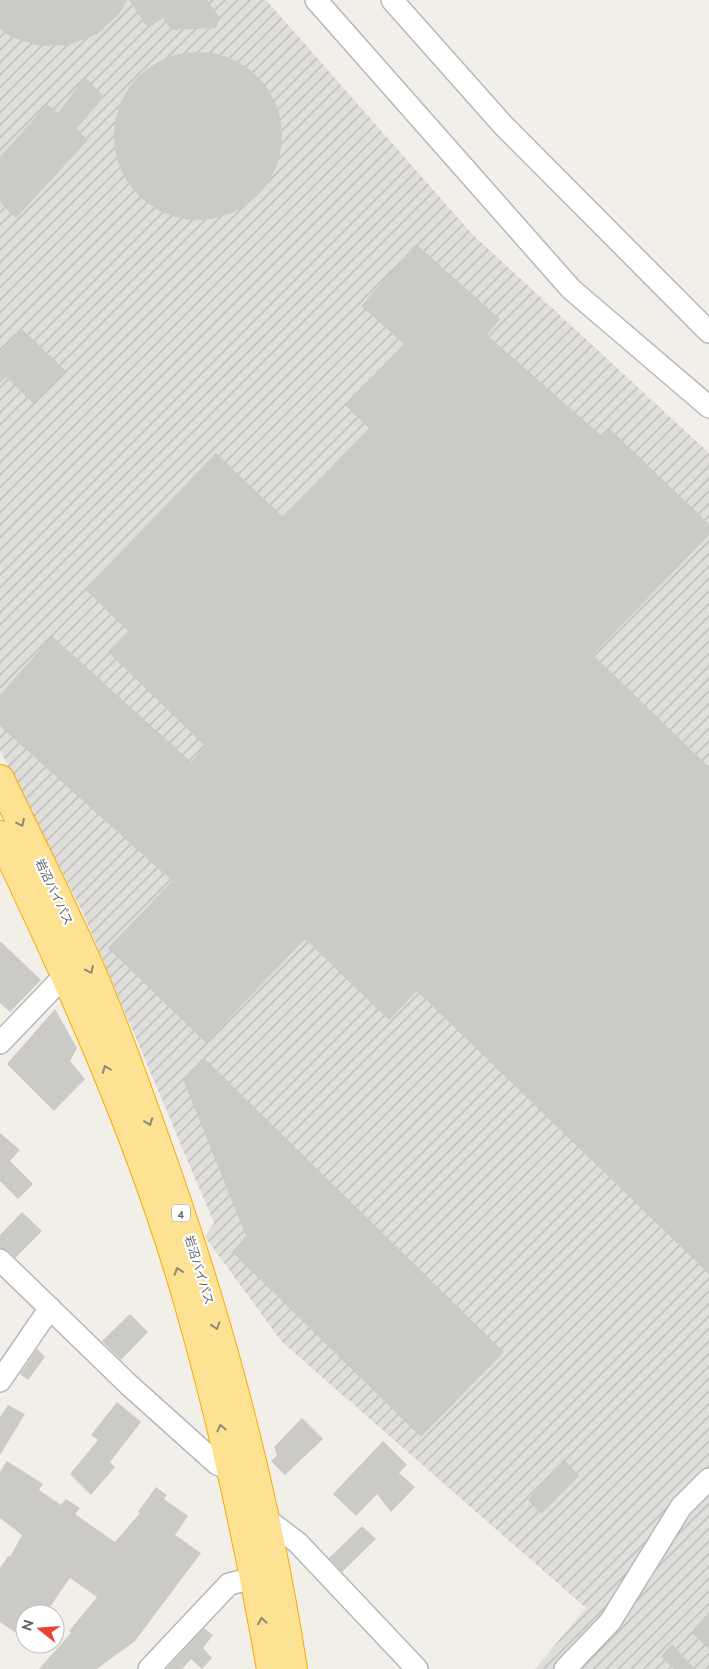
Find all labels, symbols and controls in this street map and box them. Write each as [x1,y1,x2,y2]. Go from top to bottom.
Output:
one-way arrow [15,818,25,827]
street label: 岩沼バイパス [32,857,76,927]
one-way arrow [84,965,95,974]
one-way arrow [102,1065,112,1074]
one-way arrow [143,1117,153,1126]
road number: 4 [172,1204,190,1222]
street label: 岩沼バイパス [182,1234,216,1306]
one-way arrow [174,1267,184,1276]
one-way arrow [210,1321,220,1330]
one-way arrow [216,1423,227,1432]
north arrow [15,1604,65,1654]
one-way arrow [258,1617,268,1625]
text: N [18,1618,37,1633]

